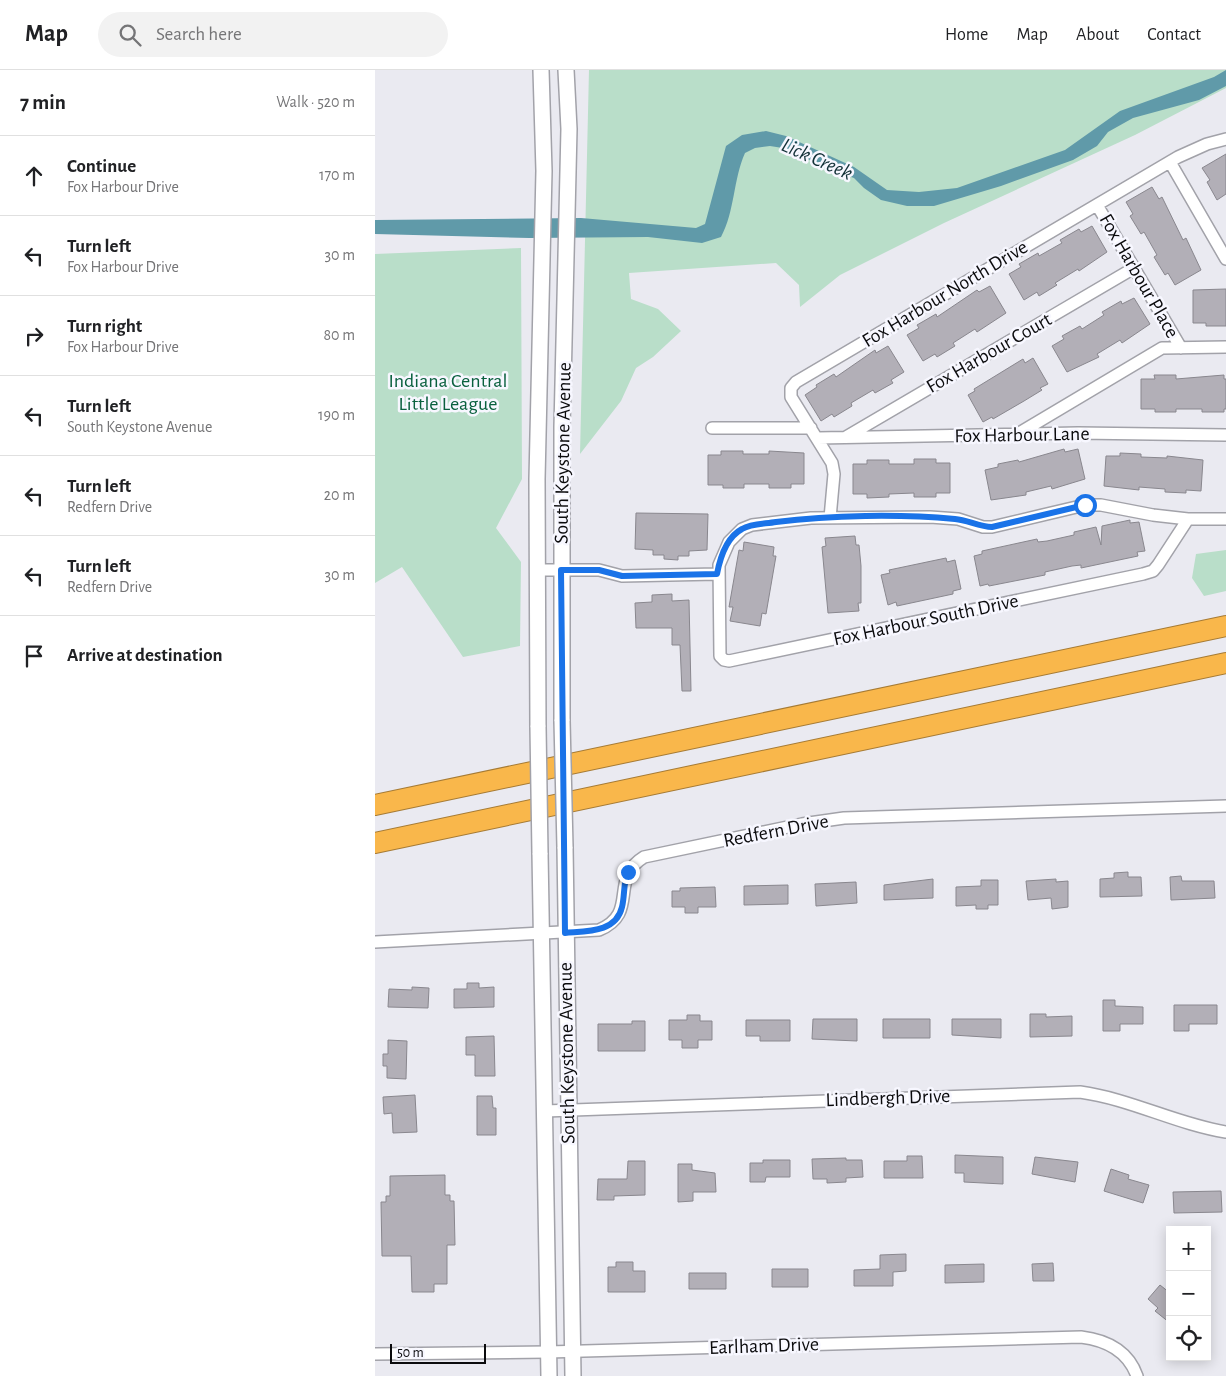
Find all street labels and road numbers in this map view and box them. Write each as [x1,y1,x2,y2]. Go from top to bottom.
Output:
street label: Fox Harbour Place [1095,211,1183,341]
street label: Fox Harbour North Drive [859,237,1031,351]
street label: Fox Harbour Court [923,309,1055,397]
street label: South Keystone Avenue [551,362,575,544]
street label: Fox Harbour Lane [954,424,1090,446]
street label: Fox Harbour South Drive [832,591,1020,649]
street label: Redfern Drive [722,811,830,851]
street label: South Keystone Avenue [555,962,579,1144]
street label: Lindbergh Drive [825,1086,951,1110]
street label: Earlham Drive [709,1334,819,1358]

